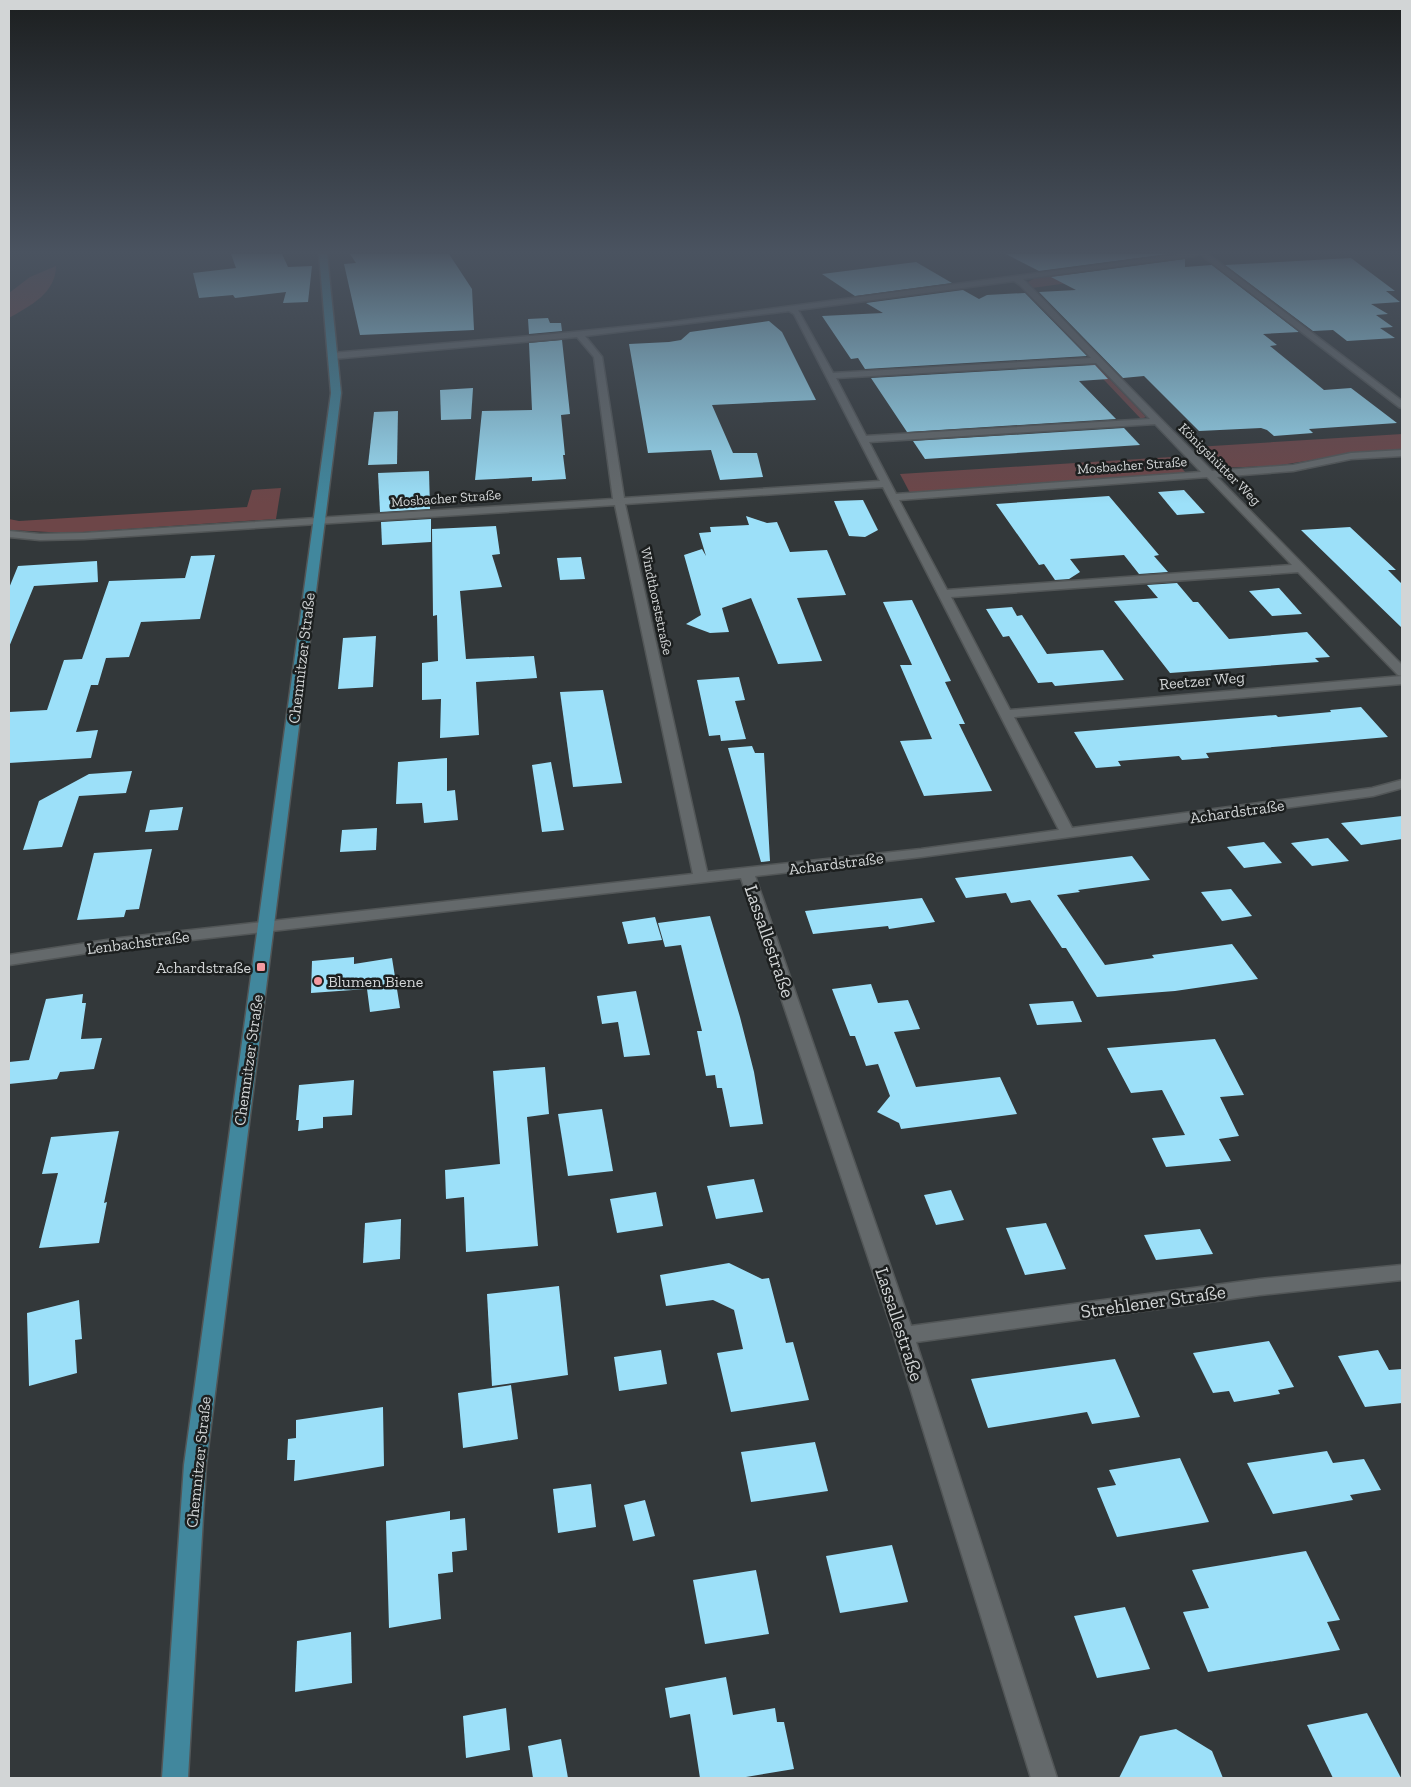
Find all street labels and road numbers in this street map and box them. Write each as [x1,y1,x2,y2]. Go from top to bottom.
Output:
street label: Königshütter Weg [1175,420,1265,509]
street label: Mosbacher Straße [1076,453,1188,478]
street label: Mosbacher Straße [390,486,502,511]
street label: Windthorststraße [637,546,676,657]
street label: Chemnitzer Straße [284,591,319,725]
street label: Reetzer Weg [1159,667,1246,694]
street label: Achardstraße [1189,795,1285,828]
street label: Achardstraße [788,848,884,879]
street label: Lassallestraße [739,882,800,1001]
street label: Lenbachstraße [86,927,191,958]
street label: Chemnitzer Straße [230,993,267,1127]
street label: Lassallestraße [870,1264,929,1384]
street label: Strehlener Straße [1079,1280,1227,1323]
street label: Chemnitzer Straße [182,1395,215,1529]

